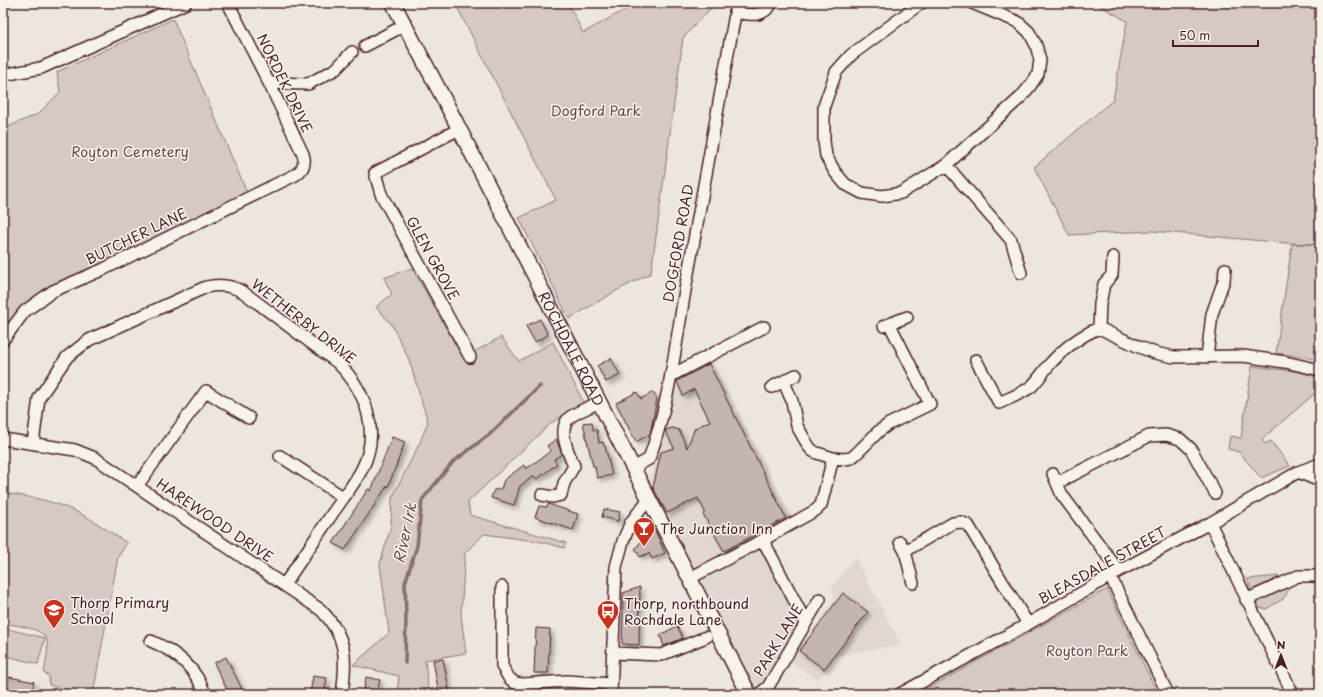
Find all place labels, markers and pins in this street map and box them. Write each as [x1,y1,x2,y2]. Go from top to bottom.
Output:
bar icon: The Junction Inn [631,515,657,548]
place label: The Junction Inn [660,518,773,539]
place label: Thorp Primary School [70,592,169,629]
place label: Thorp, northbound Rochdale Lane [624,593,749,630]
school or university icon: Thorp Primary School [41,597,67,630]
bus stop icon: Thorp, northbound Rochdale Lane [595,598,621,631]

